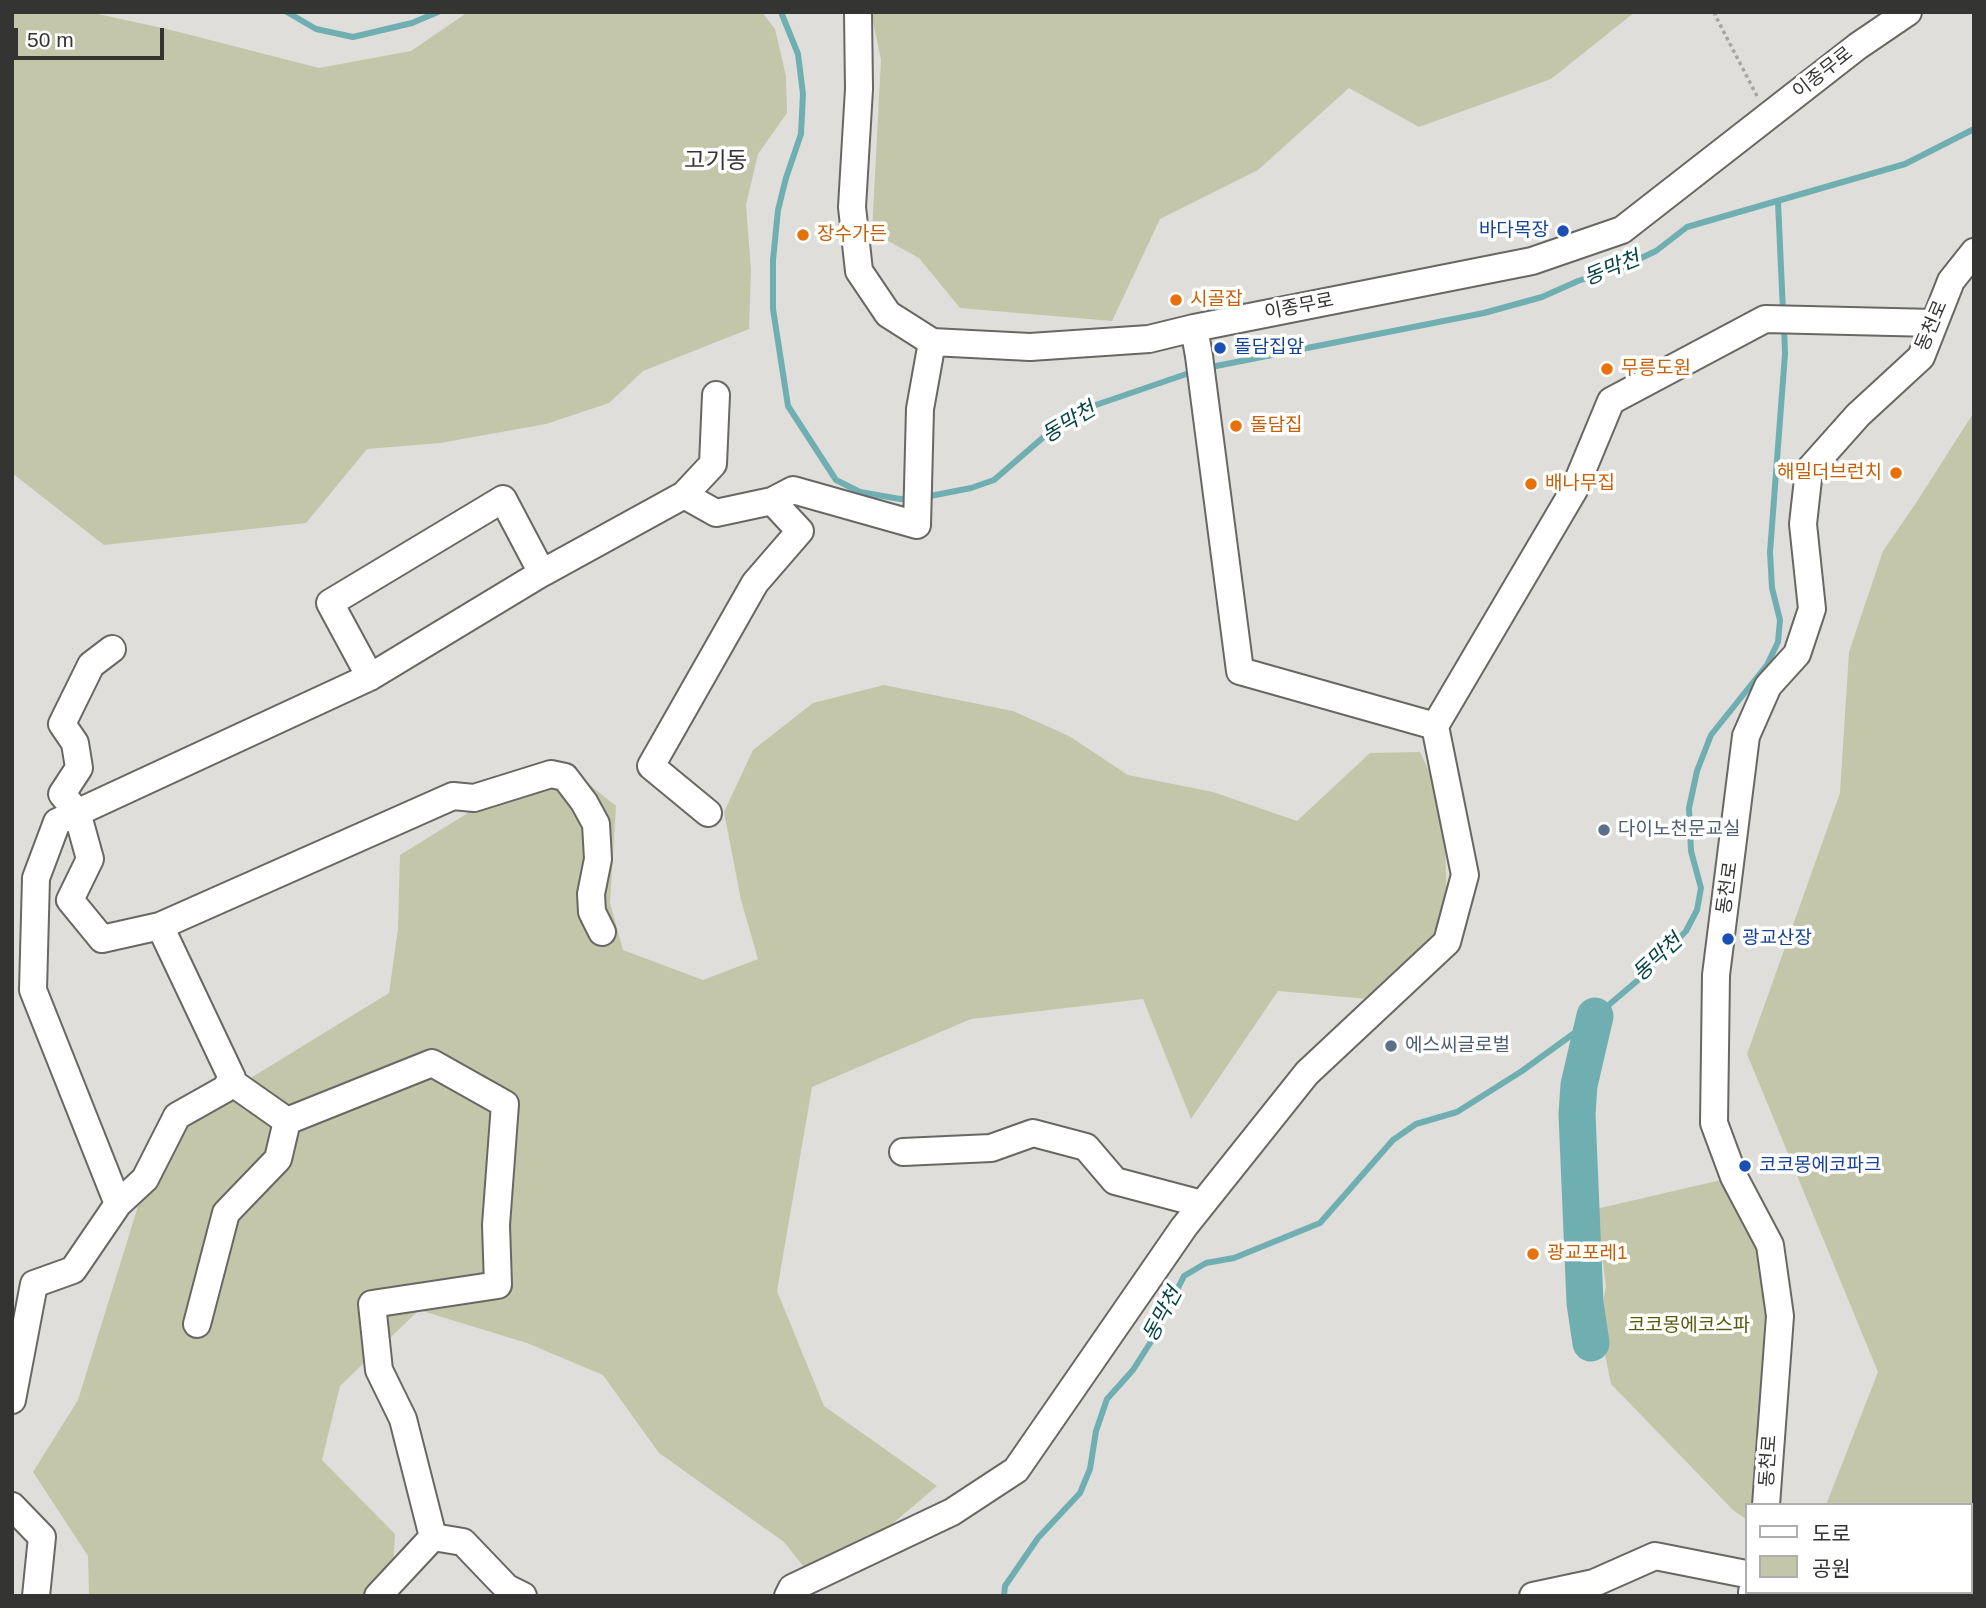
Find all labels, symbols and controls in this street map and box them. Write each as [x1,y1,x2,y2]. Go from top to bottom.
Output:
scale bar [18,14,168,58]
text: 50 m [27,28,74,51]
street label: 이종무로 [1788,42,1858,104]
district label: 고기동 [684,148,748,176]
place label: 바다목장 [1479,220,1549,242]
marker: 바다목장 [1555,223,1571,239]
place label: 장수가든 [817,224,887,246]
marker: 장수가든 [795,227,811,243]
water label: 동막천 [1580,246,1644,292]
place label: 시골잡 [1190,289,1242,311]
street label: 이종무로 [1263,289,1335,325]
marker: 시골잡 [1168,292,1184,308]
street label: 동천로 [1911,297,1953,355]
place label: 돌담집앞 [1234,337,1304,359]
marker: 돌담집앞 [1212,340,1228,356]
place label: 무릉도원 [1621,358,1691,380]
marker: 무릉도원 [1599,361,1615,377]
water label: 동막천 [1038,397,1100,449]
place label: 돌담집 [1250,415,1302,437]
marker: 돌담집 [1228,418,1244,434]
place label: 해밀더브런치 [1777,462,1882,484]
marker: 해밀더브런치 [1888,465,1904,481]
place label: 배나무집 [1545,473,1615,495]
marker: 배나무집 [1523,476,1539,492]
place label: 다이노천문교실 [1618,819,1740,841]
marker: 다이노천문교실 [1596,822,1612,838]
street label: 동천로 [1713,860,1743,916]
place label: 광교산장 [1742,928,1812,950]
water label: 동막천 [1628,929,1688,987]
marker: 광교산장 [1720,931,1736,947]
place label: 에스씨글로벌 [1405,1035,1510,1057]
marker: 에스씨글로벌 [1383,1038,1399,1054]
place label: 코코몽에코파크 [1759,1155,1881,1177]
marker: 코코몽에코파크 [1737,1158,1753,1174]
place label: 광교포레1 [1547,1243,1627,1265]
marker: 광교포레1 [1525,1246,1541,1262]
water label: 동막천 [1138,1283,1188,1347]
park label: 코코몽에코스파 [1628,1315,1750,1337]
street label: 동천로 [1756,1434,1782,1488]
legend [1744,1503,1972,1594]
text: 도로 [1812,1522,1851,1545]
text: 공원 [1812,1557,1851,1580]

